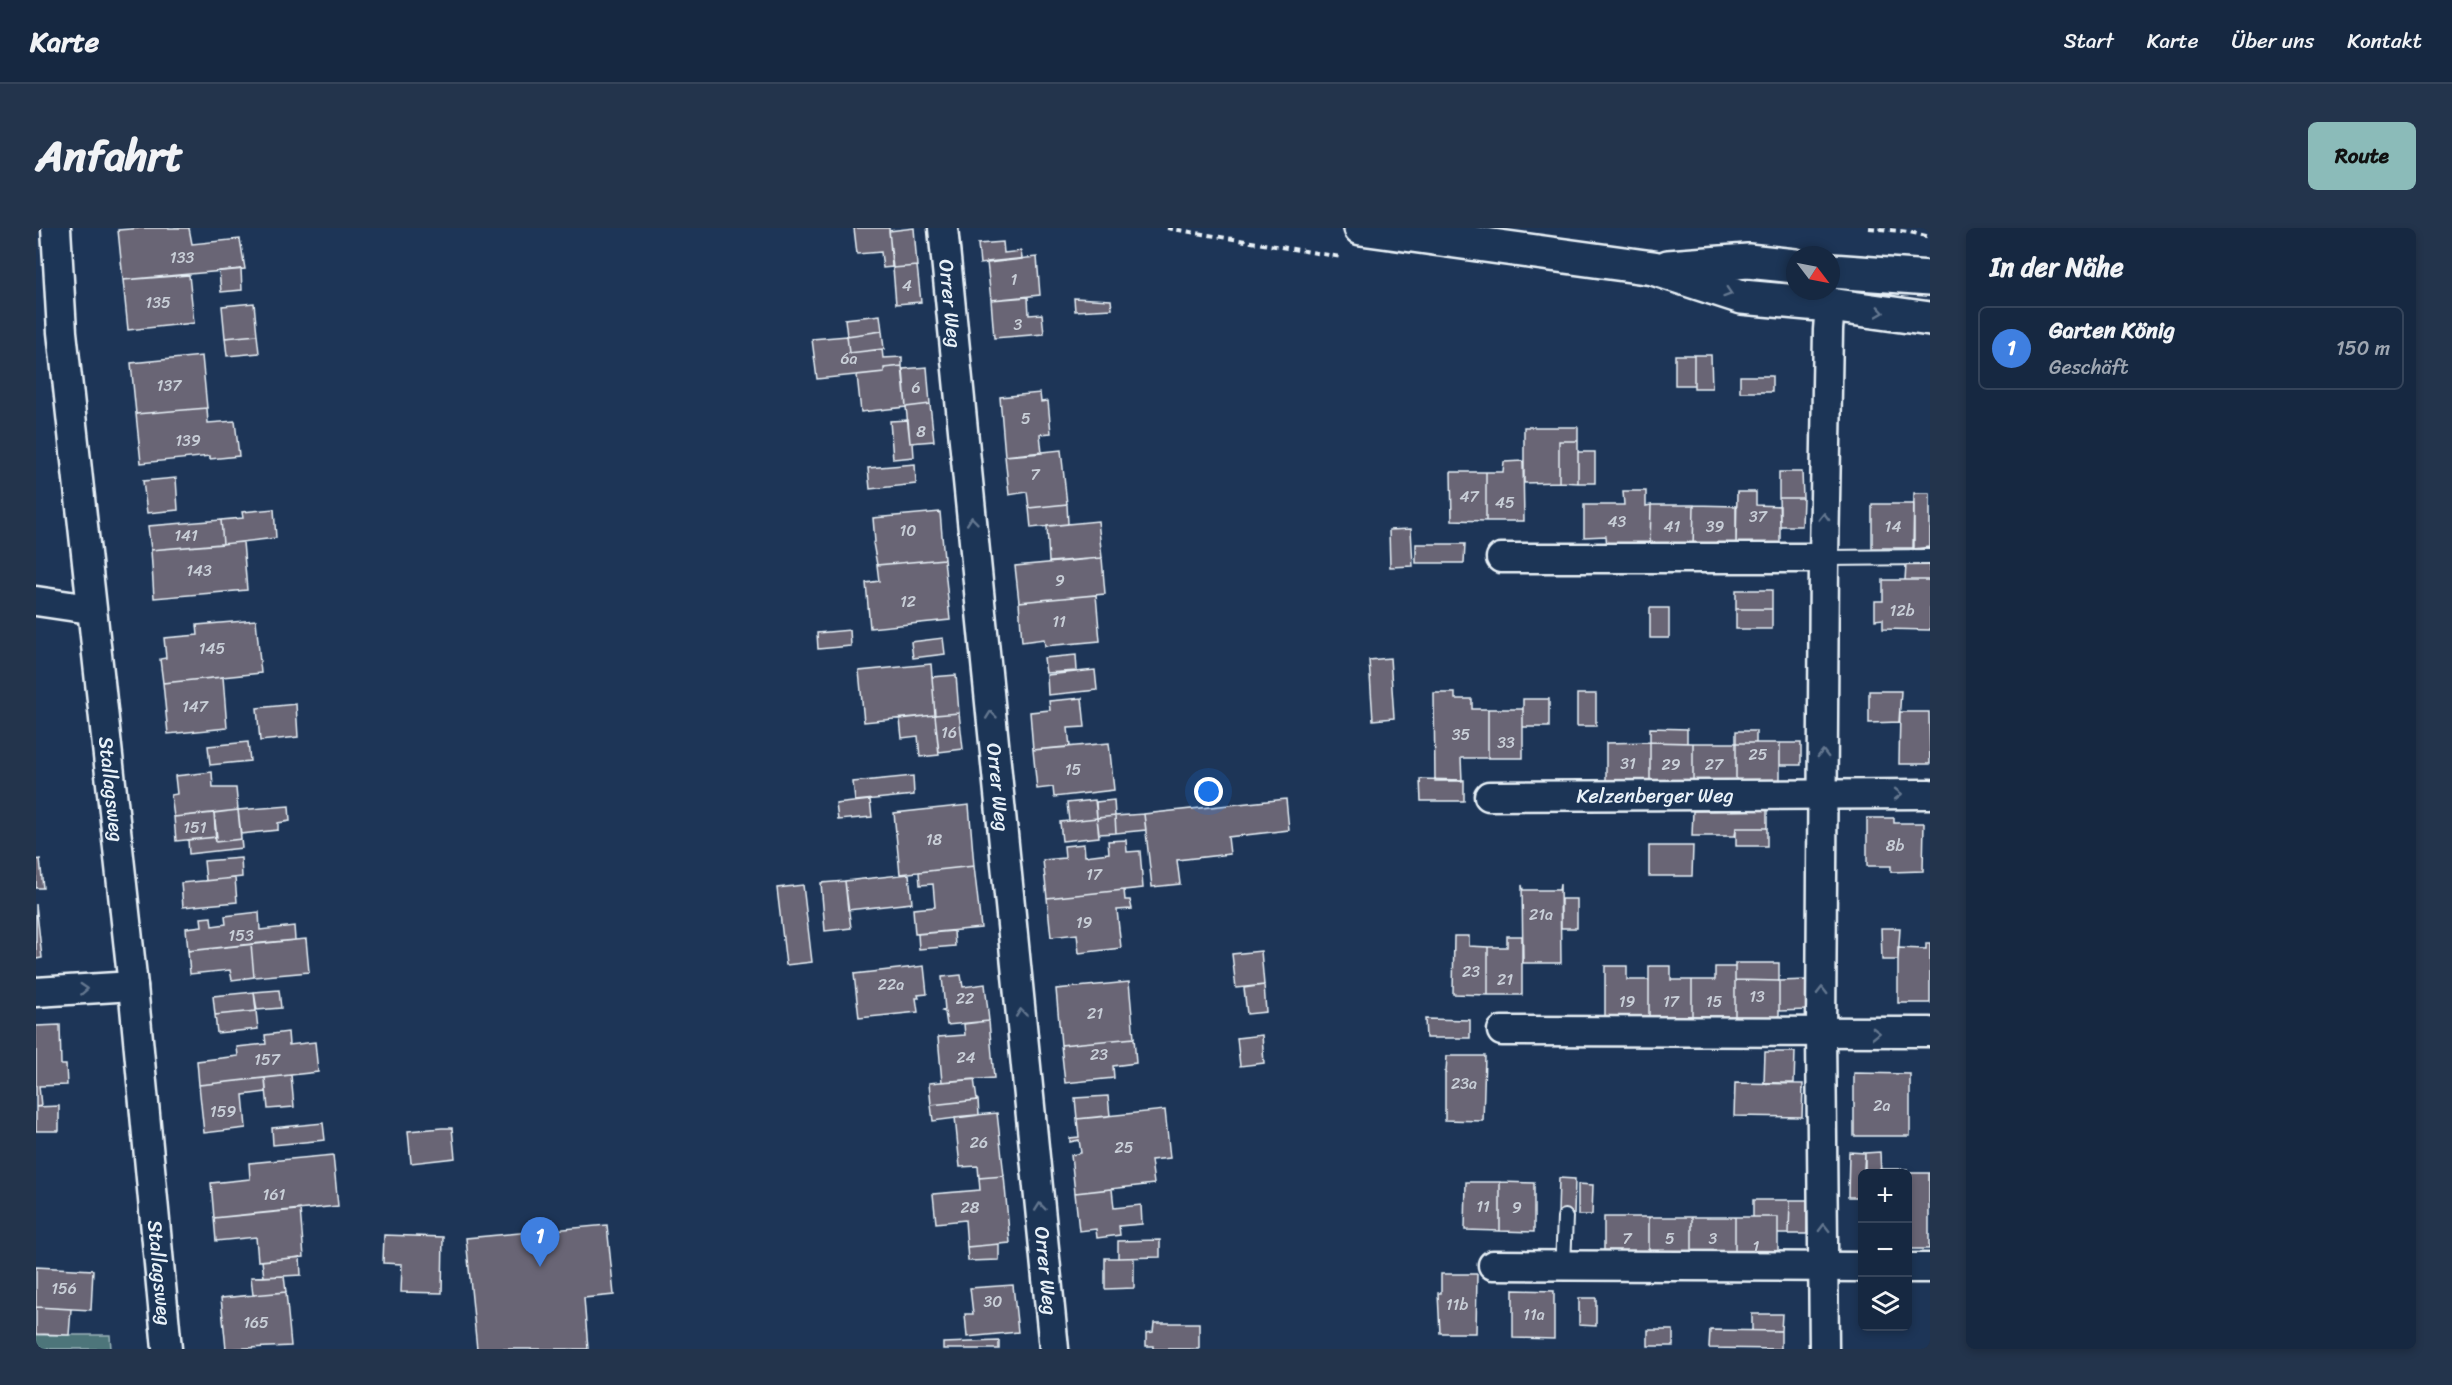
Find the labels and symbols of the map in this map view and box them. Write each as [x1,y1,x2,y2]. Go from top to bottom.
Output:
house number: 133 [170,243,194,272]
north arrow [1786,246,1840,300]
street label: Orrer Weg [928,258,972,350]
house number: 1 [1011,265,1018,294]
house number: 4 [902,271,912,300]
one-way arrow [1722,286,1733,298]
house number: 135 [145,288,171,317]
one-way arrow [1875,305,1885,317]
house number: 3 [1014,310,1023,339]
house number: 6a [840,344,858,373]
house number: 137 [157,371,182,400]
house number: 6 [911,373,921,402]
house number: 5 [1021,404,1031,433]
house number: 8 [916,417,926,446]
house number: 139 [175,426,201,455]
house number: 7 [1030,460,1040,489]
house number: 47 [1459,482,1479,511]
house number: 45 [1495,488,1515,517]
house number: 37 [1749,502,1768,531]
house number: 43 [1608,507,1627,536]
house number: 41 [1664,512,1681,541]
house number: 39 [1706,512,1724,541]
one-way arrow [1818,512,1831,521]
house number: 14 [1885,512,1901,541]
house number: 10 [900,516,916,545]
one-way arrow [966,516,979,525]
house number: 141 [174,521,198,550]
house number: 143 [186,556,212,585]
house number: 9 [1055,566,1065,595]
house number: 12 [900,587,916,616]
house number: 12b [1890,596,1915,625]
house number: 11 [1052,607,1066,636]
house number: 145 [199,634,226,663]
house number: 147 [182,692,209,721]
one-way arrow [985,710,998,719]
house number: 16 [941,718,957,747]
house number: 35 [1452,720,1471,749]
house number: 33 [1497,728,1515,757]
street label: Stallagsweg [88,735,134,844]
house number: 25 [1748,740,1768,769]
street label: Orrer Weg [976,741,1020,833]
house number: 31 [1620,749,1636,778]
one-way arrow [1817,749,1829,758]
house number: 29 [1661,750,1681,779]
house number: 27 [1705,750,1724,779]
house number: 15 [1065,755,1082,784]
your location [1194,777,1223,806]
street label: Kelzenberger Weg [1576,778,1734,814]
one-way arrow [1893,788,1902,800]
house number: 151 [183,813,207,842]
house number: 18 [926,825,943,854]
house number: 8b [1886,831,1904,860]
house number: 17 [1086,860,1103,889]
house number: 21a [1529,900,1553,929]
house number: 19 [1076,908,1093,937]
house number: 153 [228,921,254,950]
house number: 23 [1462,957,1480,986]
house number: 21 [1497,965,1513,994]
house number: 22a [878,970,904,999]
house number: 13 [1749,982,1765,1011]
one-way arrow [80,983,89,996]
house number: 22 [956,984,974,1013]
one-way arrow [1816,986,1828,995]
house number: 19 [1619,987,1636,1016]
house number: 17 [1663,987,1680,1016]
house number: 15 [1706,987,1723,1016]
house number: 21 [1087,999,1103,1028]
one-way arrow [1015,1009,1028,1018]
one-way arrow [1871,1027,1880,1039]
house number: 23 [1090,1040,1108,1069]
house number: 24 [956,1043,976,1072]
house number: 157 [254,1045,281,1074]
house number: 23a [1451,1069,1477,1098]
house number: 2a [1873,1091,1891,1120]
house number: 159 [210,1097,236,1126]
house number: 26 [970,1128,988,1157]
house number: 25 [1114,1133,1134,1162]
house number: 161 [263,1180,286,1209]
house number: 11 [1476,1192,1490,1221]
house number: 28 [961,1193,980,1222]
house number: 9 [1512,1193,1522,1222]
one-way arrow [1034,1203,1047,1212]
pin: 1 [520,1218,560,1267]
street label: Stallagsweg [137,1219,182,1327]
one-way arrow [1818,1223,1830,1232]
house number: 7 [1622,1224,1632,1253]
house number: 5 [1665,1224,1675,1253]
house number: 3 [1709,1224,1718,1253]
street label: Orrer Weg [1024,1225,1068,1317]
house number: 1 [1753,1232,1760,1261]
house number: 156 [51,1274,77,1303]
house number: 30 [984,1287,1002,1316]
house number: 11b [1446,1290,1468,1319]
house number: 11a [1523,1300,1545,1329]
house number: 165 [243,1308,269,1337]

